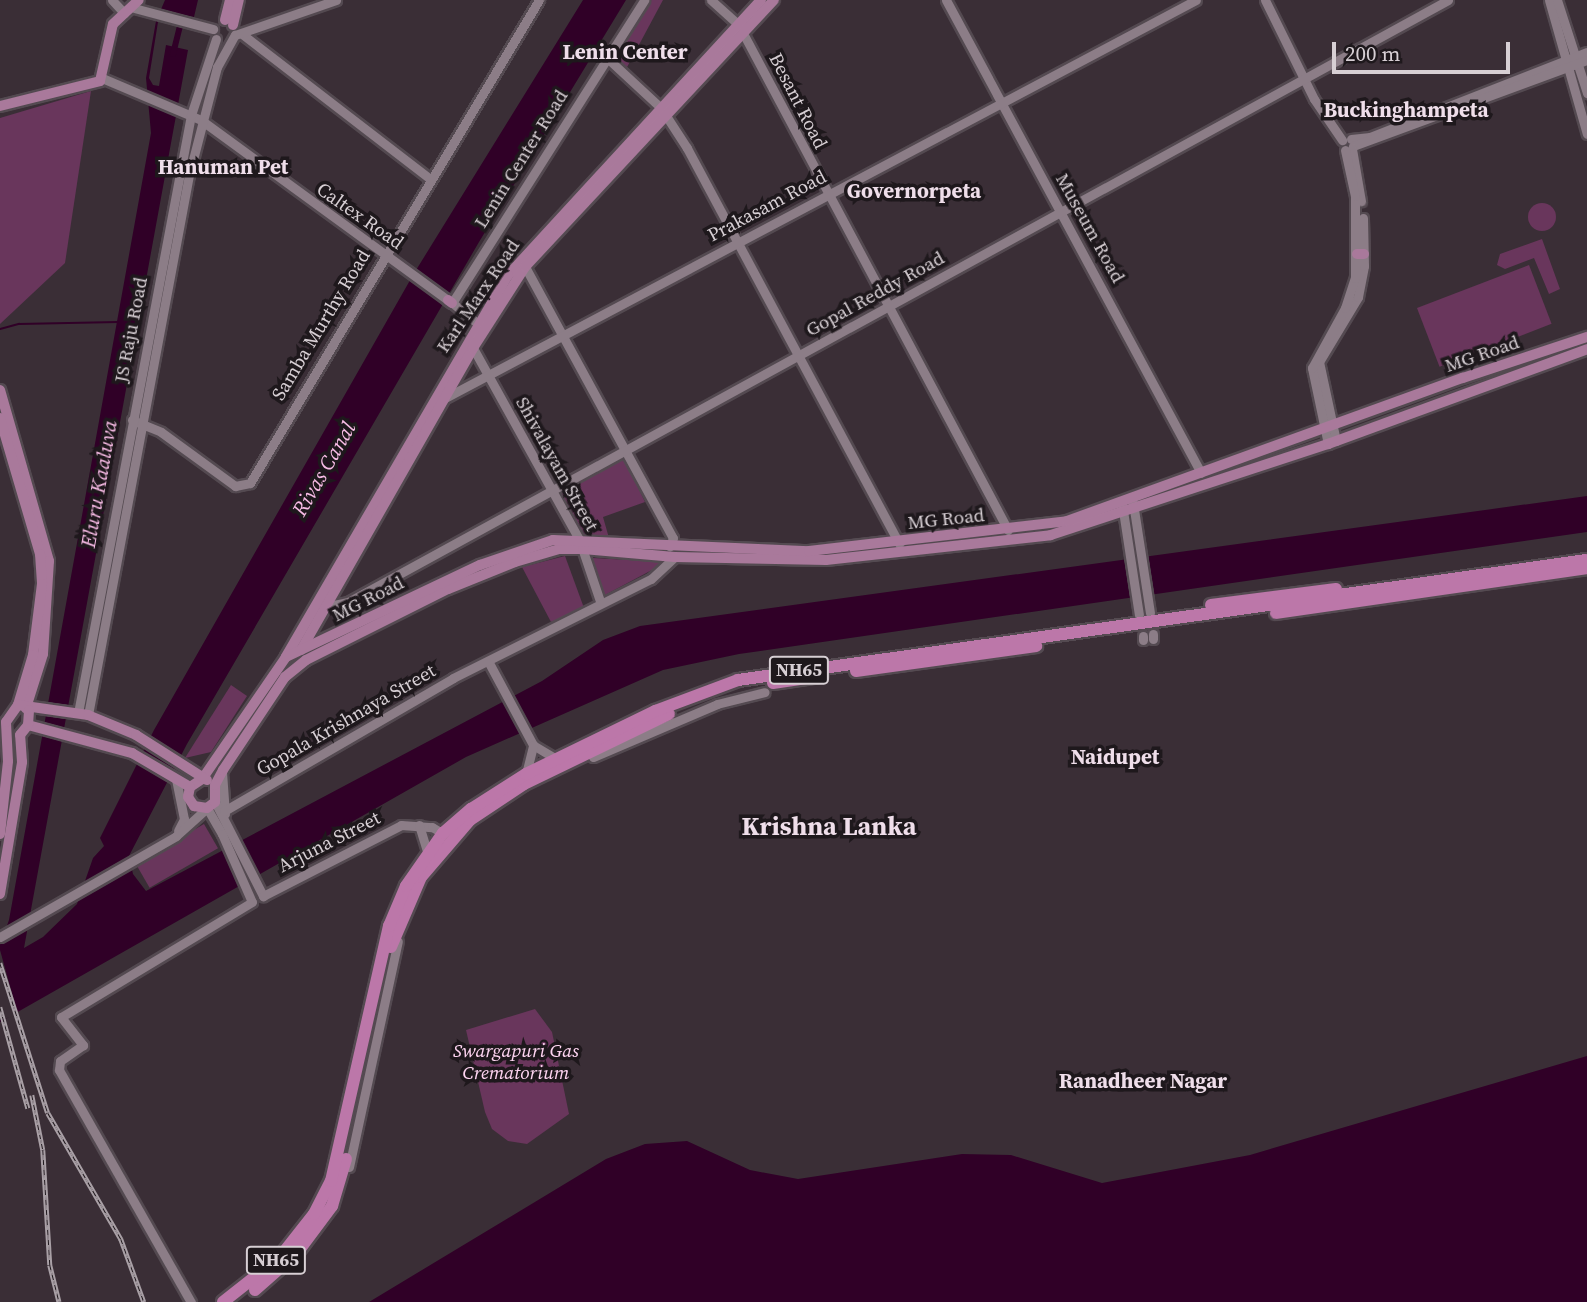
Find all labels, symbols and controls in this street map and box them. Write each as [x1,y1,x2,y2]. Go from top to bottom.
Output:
scale bar [1335,28,1514,72]
district label: Lenin Center [562,39,688,65]
text: 200 m [1345,39,1400,68]
street label: Besant Road [764,49,832,153]
street label: Lenin Center Road [469,86,573,232]
district label: Buckinghampeta [1323,97,1489,123]
district label: Hanuman Pet [158,154,288,180]
street label: Prakasam Road [704,165,830,247]
street label: Museum Road [1051,169,1129,287]
street label: Caltex Road [312,178,408,254]
district label: Governorpeta [847,178,981,204]
street label: Karl Marx Road [432,235,524,357]
street label: Samba Murthy Road [267,245,375,405]
street label: Gopal Reddy Road [802,247,948,341]
street label: JS Raju Road [110,275,152,385]
street label: MG Road [1442,331,1522,377]
street label: Shivalayam Street [511,393,603,535]
water label: Rivas Canal [287,417,361,521]
water label: Eluru Kaaluva [75,418,123,550]
street label: MG Road [906,504,986,534]
street label: MG Road [328,571,408,627]
road number: NH65 [768,656,830,684]
street label: Gopala Krishnaya Street [252,659,440,781]
district label: Naidupet [1071,744,1159,770]
street label: Arjuna Street [274,806,384,878]
district label: Krishna Lanka [741,811,917,843]
park label: Swargapuri Gas Crematorium [453,1040,579,1084]
district label: Ranadheer Nagar [1059,1068,1227,1094]
road number: NH65 [244,1246,308,1274]

